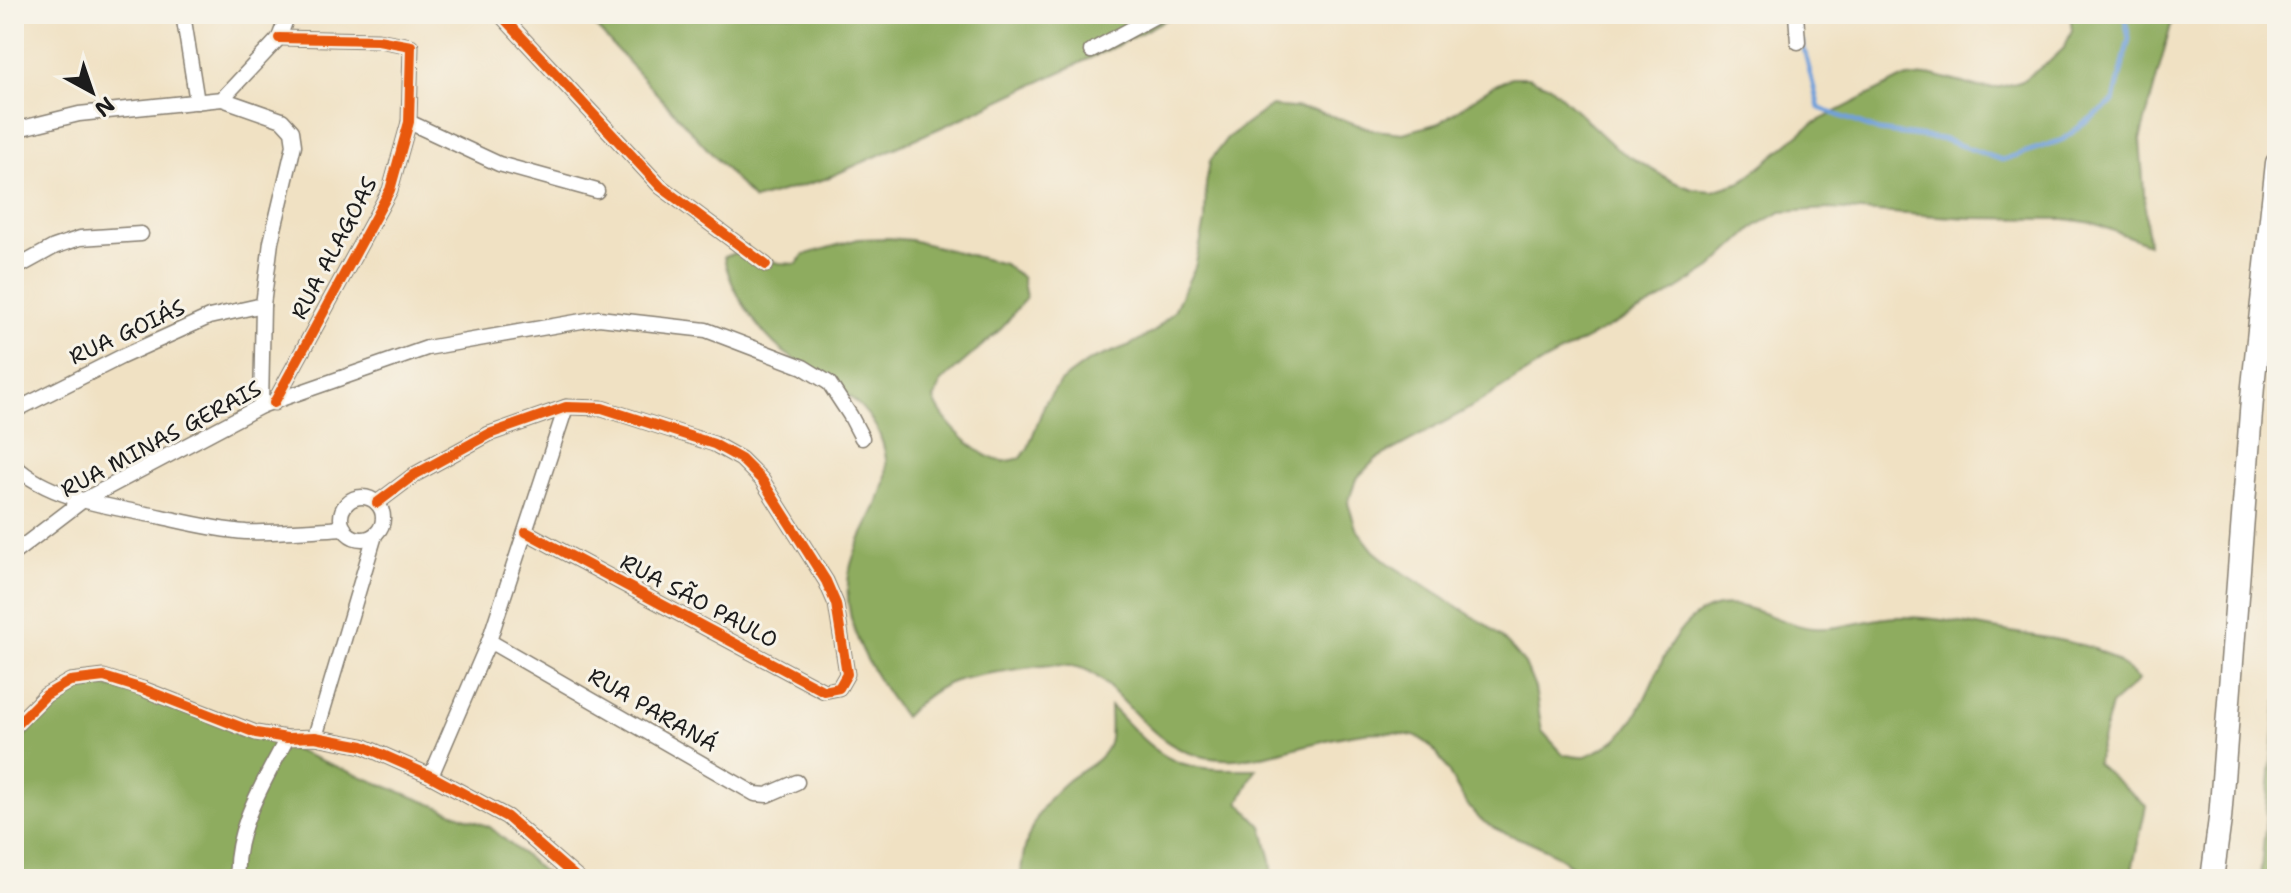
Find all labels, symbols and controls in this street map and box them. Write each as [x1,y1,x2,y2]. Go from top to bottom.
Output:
north arrow [52,52,132,132]
text: N [89,90,121,124]
street label: RUA ALAGOAS [284,172,384,324]
street label: RUA GOIÁS [64,293,190,371]
street label: RUA MINAS GERAIS [56,374,266,504]
street label: RUA SÃO PAULO [615,547,783,655]
street label: RUA PARANÁ [583,661,723,759]

